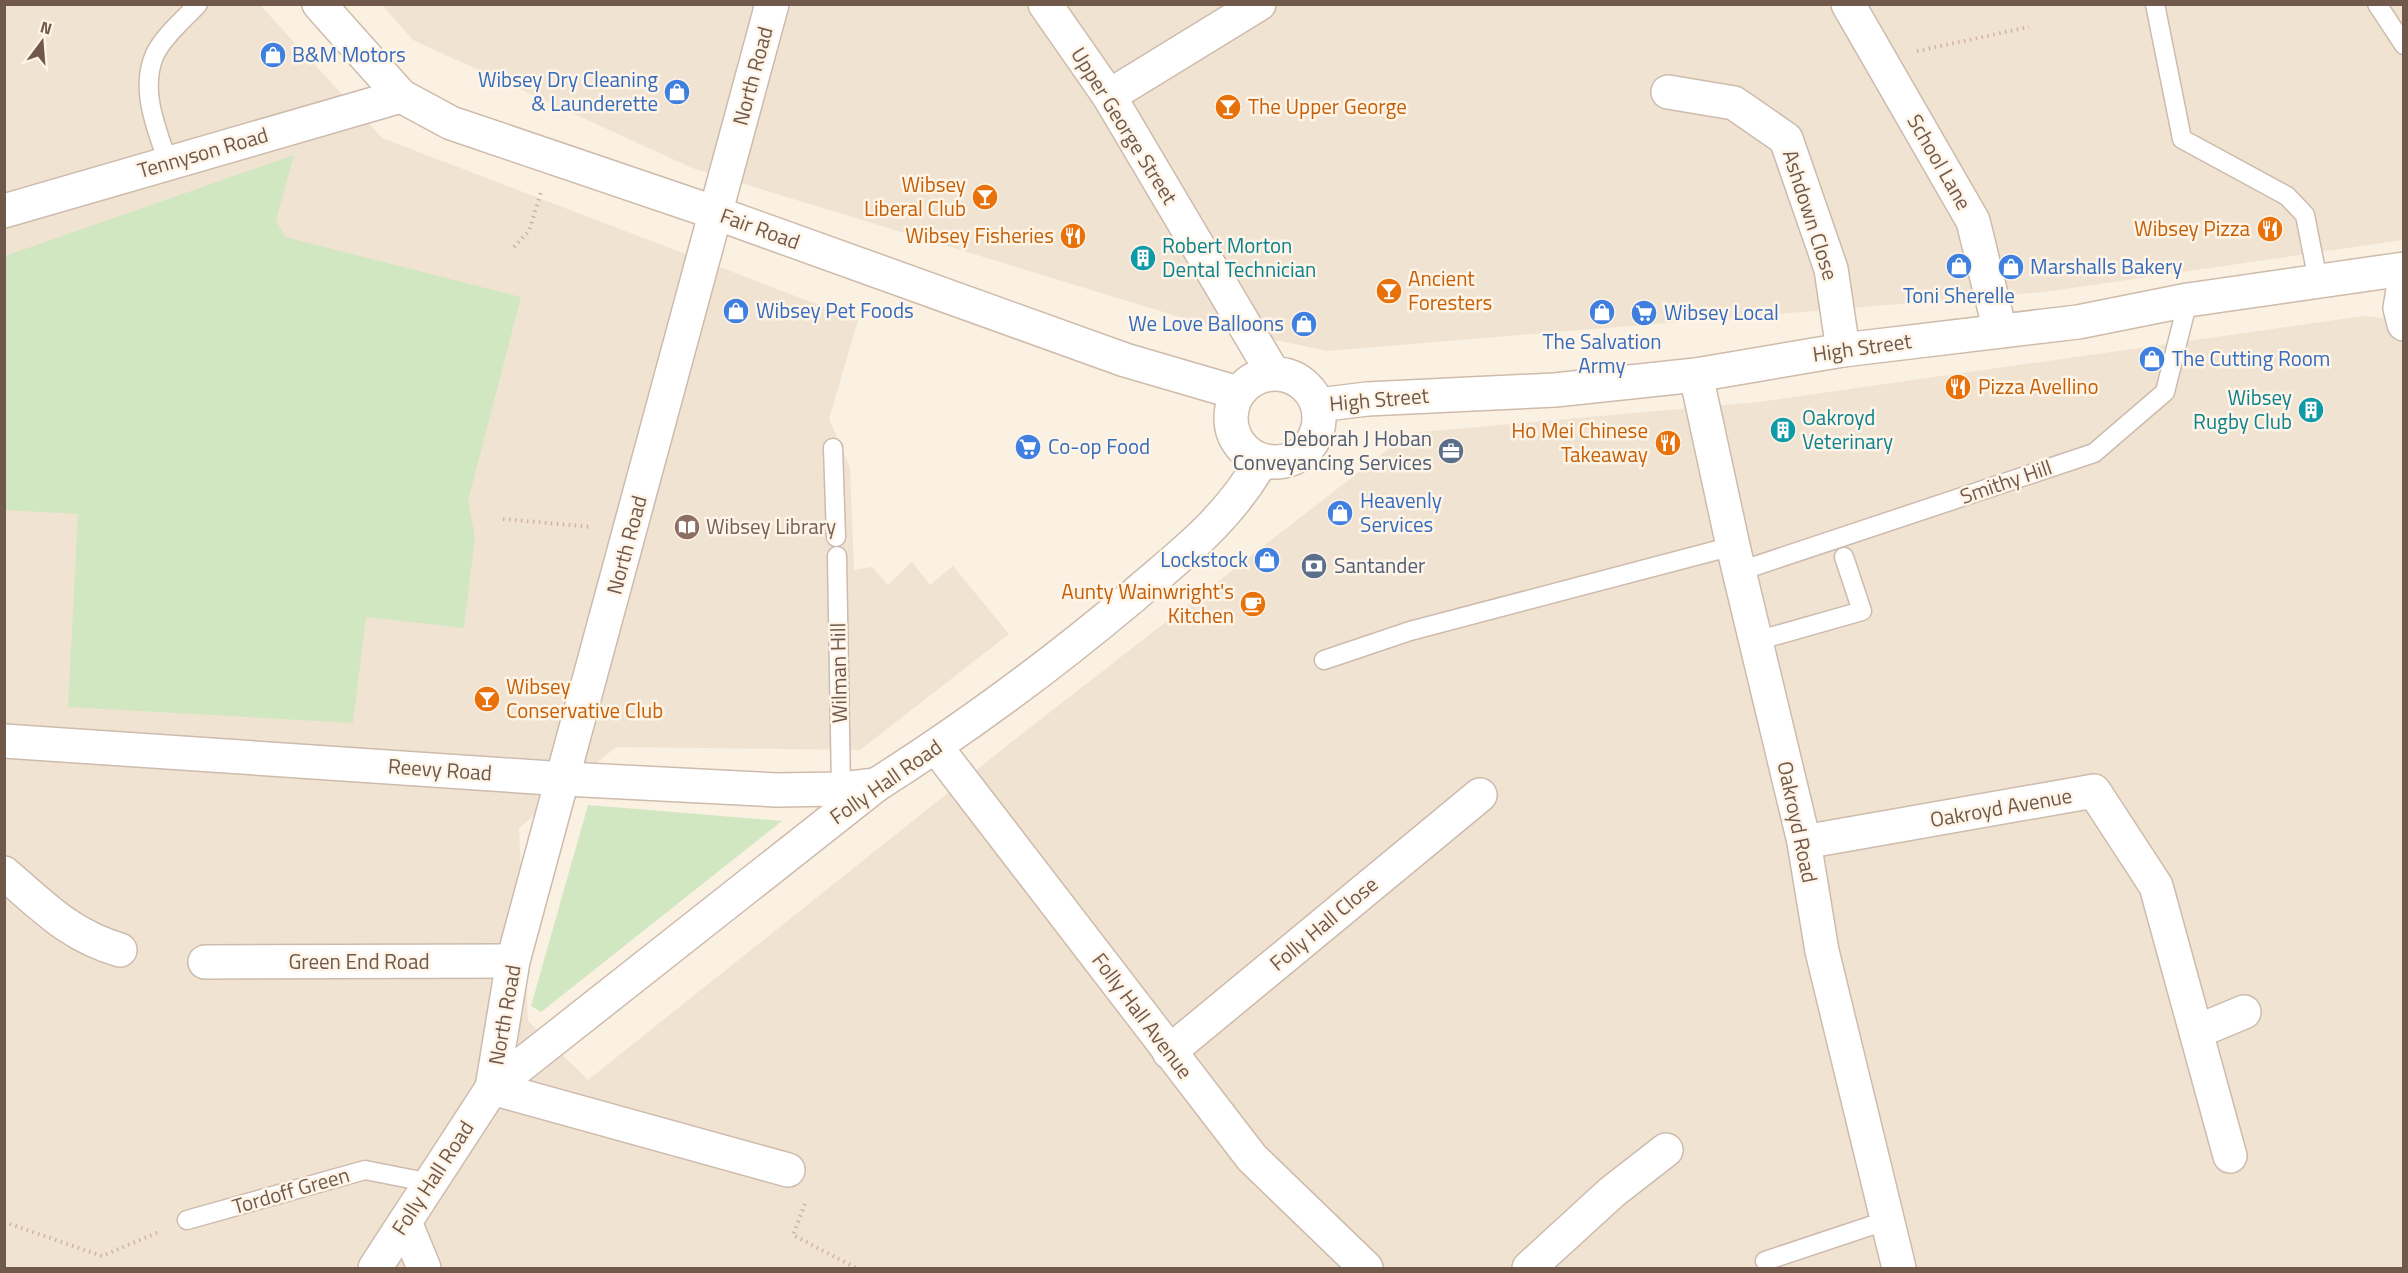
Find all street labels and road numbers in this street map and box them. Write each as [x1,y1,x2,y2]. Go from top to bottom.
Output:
street label: North Road [723,23,781,129]
street label: Upper George Street [1064,41,1186,211]
street label: School Lane [1900,108,1980,215]
street label: Tennyson Road [134,118,272,186]
street label: Ashdown Close [1775,145,1847,284]
street label: Fair Road [716,199,805,257]
street label: High Street [1810,324,1914,370]
street label: High Street [1328,379,1431,419]
street label: Smithy Hill [1955,450,2056,512]
street label: North Road [597,492,655,598]
street label: Wilman Hill [821,622,855,724]
street label: Folly Hall Road [823,731,948,832]
street label: Reevy Road [387,749,493,789]
street label: Oakroyd Road [1769,758,1826,886]
street label: Oakroyd Avenue [1927,779,2074,835]
street label: Folly Hall Close [1262,868,1385,978]
street label: Green End Road [288,945,430,977]
street label: Folly Hall Avenue [1085,945,1201,1085]
street label: North Road [479,962,529,1067]
street label: Folly Hall Road [383,1114,481,1241]
street label: Tordoff Green [228,1158,353,1222]

